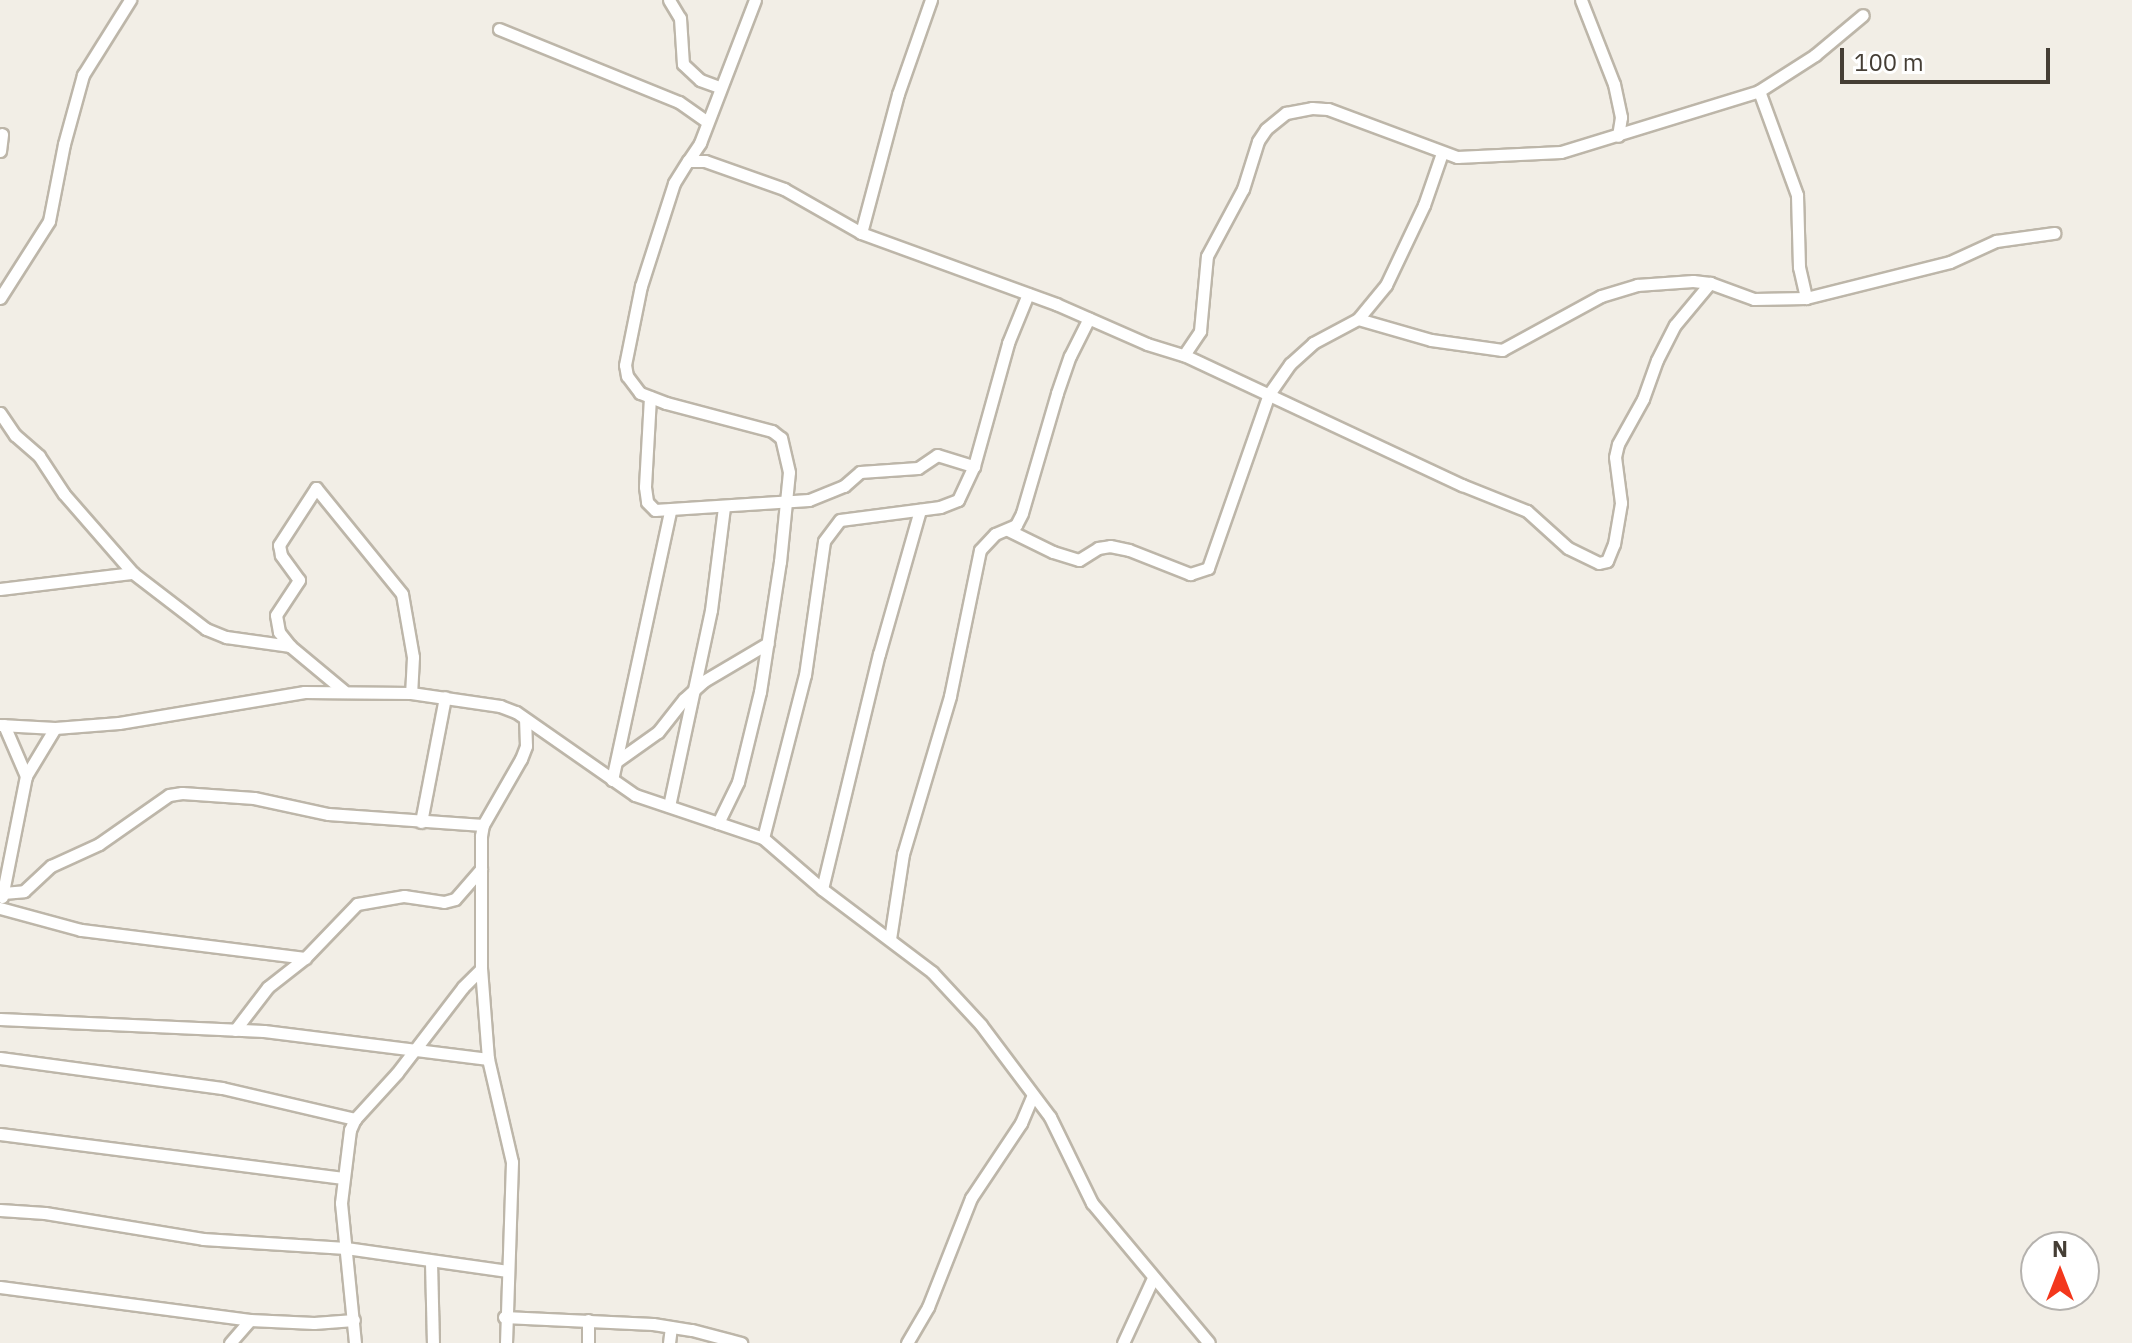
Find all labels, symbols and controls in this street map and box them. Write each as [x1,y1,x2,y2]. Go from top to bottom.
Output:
scale bar [1844,32,2054,82]
text: 100 m [1854,46,1924,78]
north arrow [2020,1231,2100,1311]
text: N [2052,1234,2068,1263]

